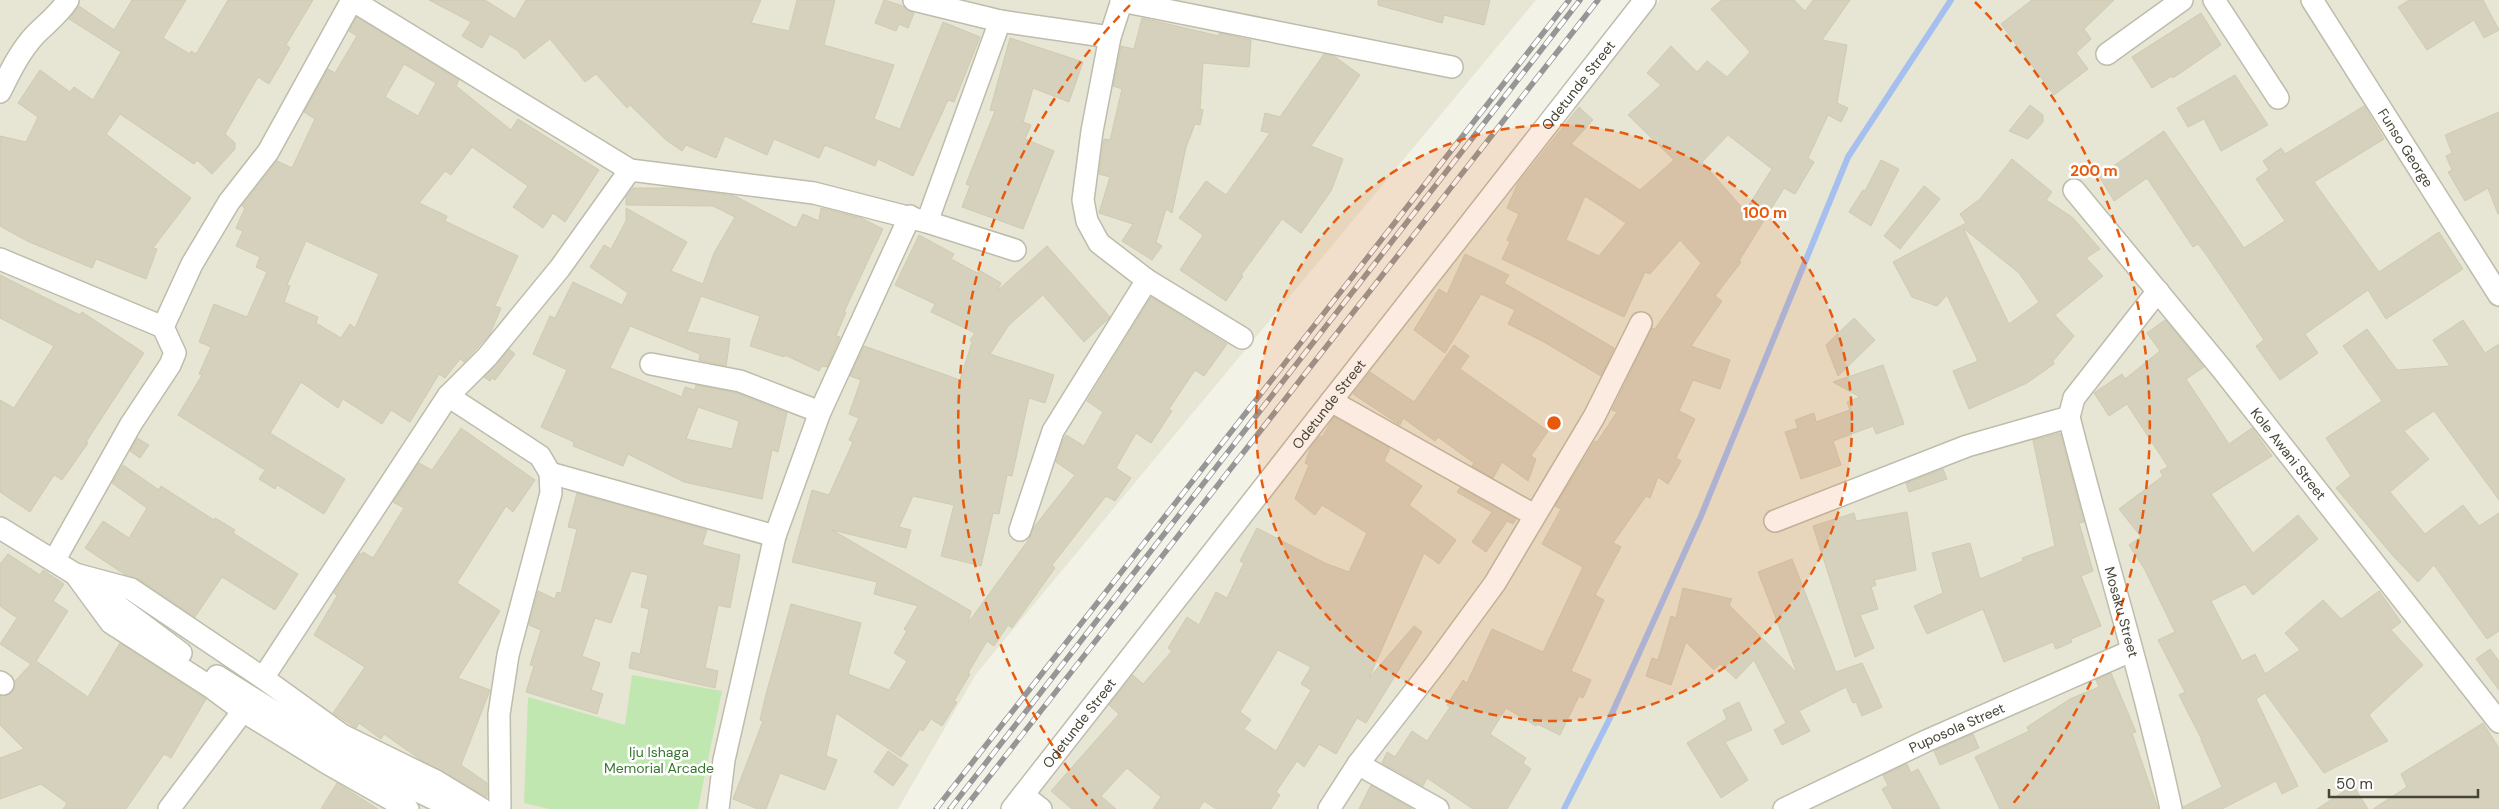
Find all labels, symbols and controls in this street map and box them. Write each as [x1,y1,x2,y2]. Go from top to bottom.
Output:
street label: Odetunde Street [1538,37,1619,134]
street label: Funso George [2374,105,2437,191]
text: 200 m [2070,161,2118,181]
text: 100 m [1743,203,1787,223]
street label: Odetunde Street [1288,356,1369,453]
street label: Kole Awani Street [2247,404,2330,504]
centre of rings [1545,414,1563,432]
street label: Mosaku Street [2101,565,2143,659]
street label: Odetunde Street [1038,675,1120,772]
street label: Puposola Street [1906,699,2007,757]
park label: Iju Ishaga Memorial Arcade [604,743,714,777]
scale bar [2329,766,2478,798]
text: 50 m [2336,774,2373,794]

